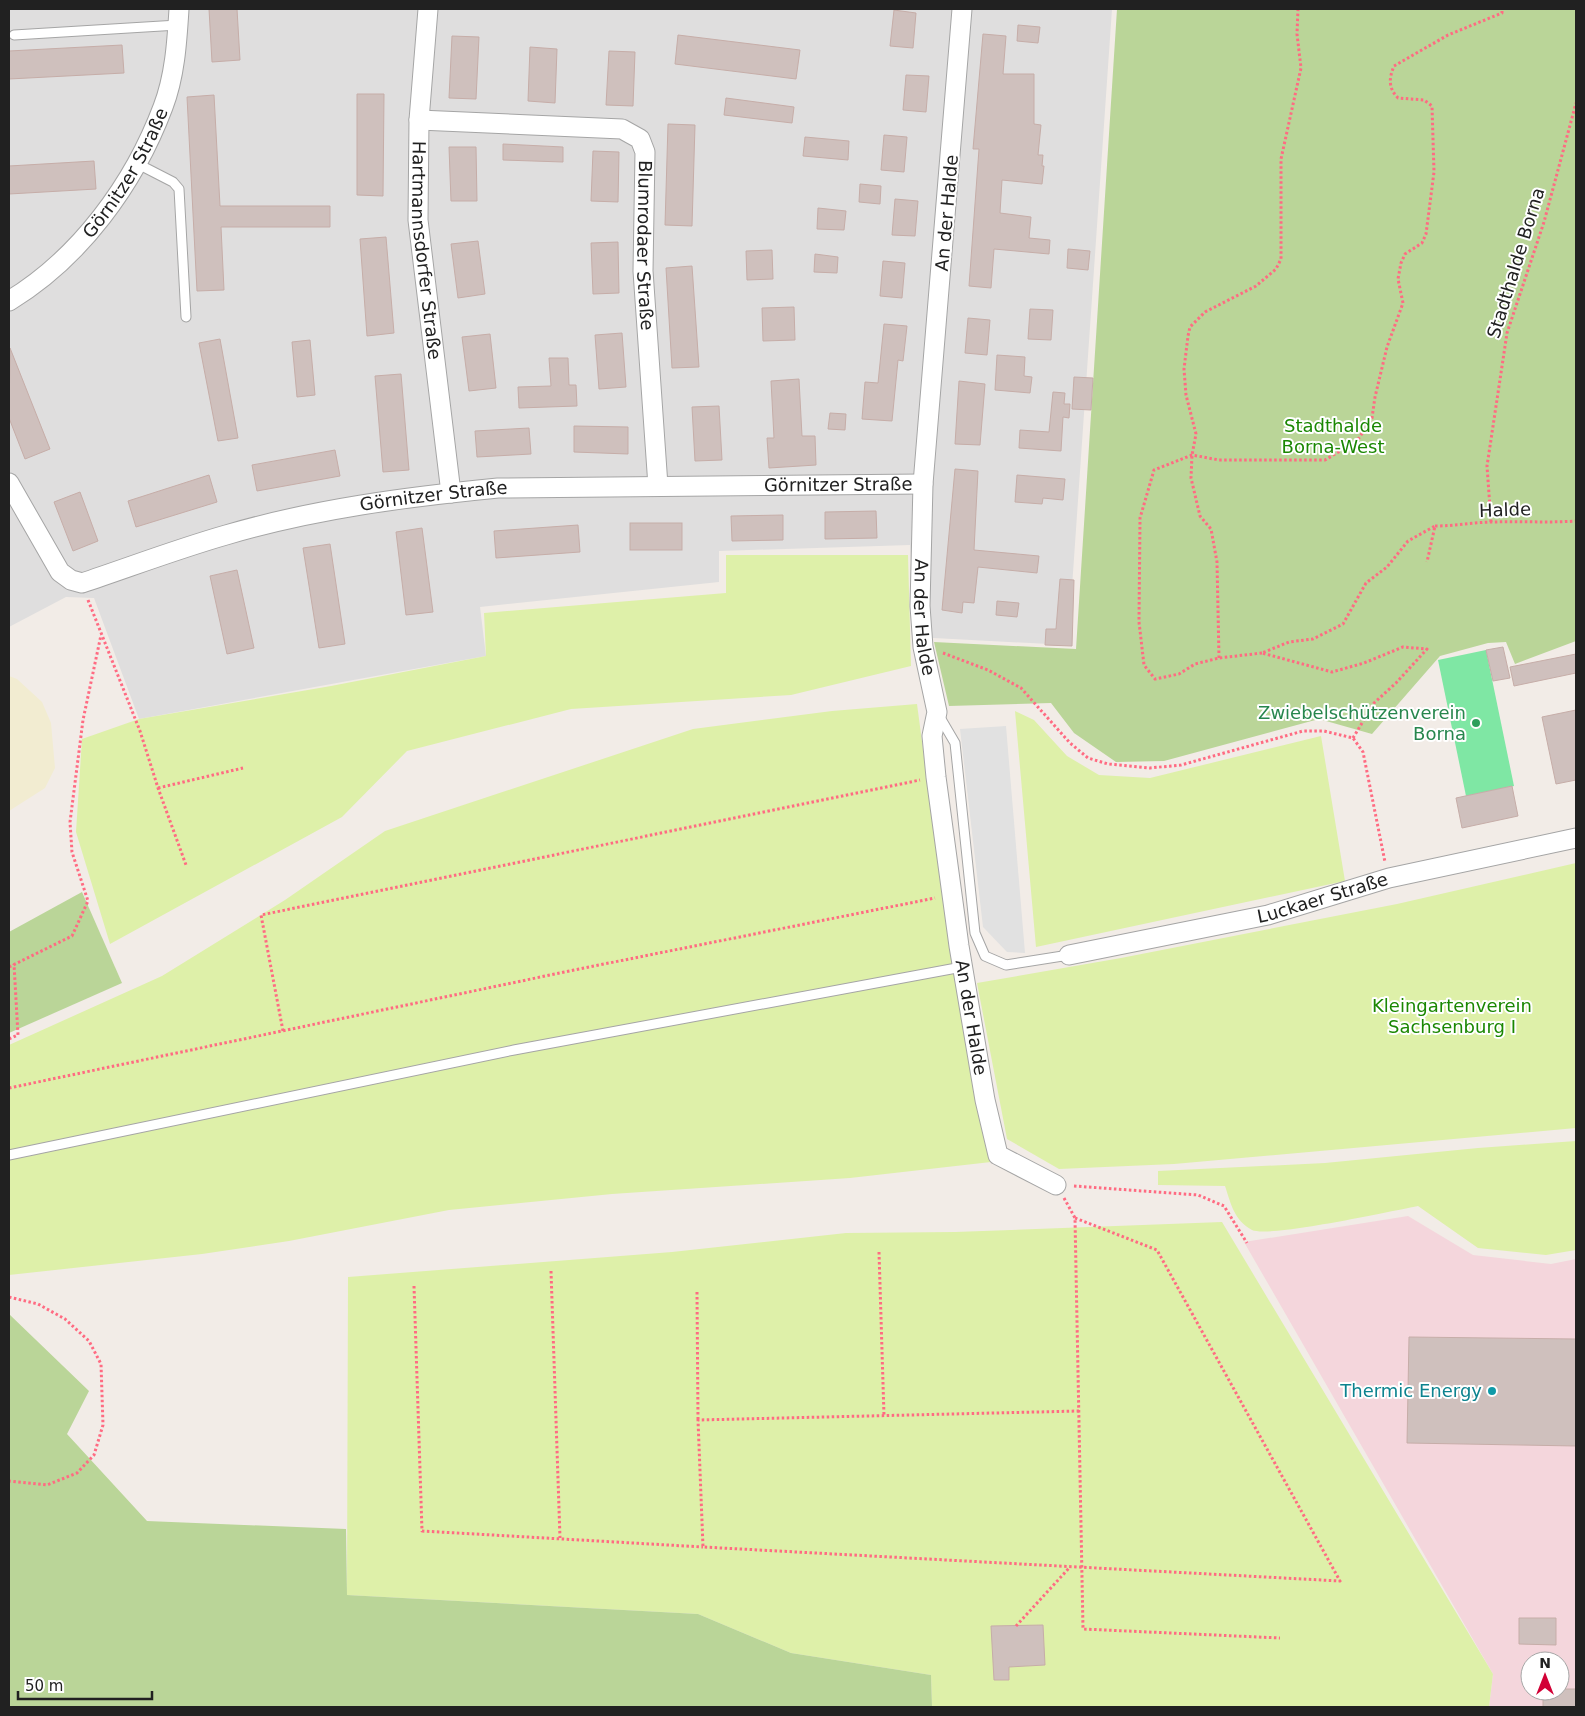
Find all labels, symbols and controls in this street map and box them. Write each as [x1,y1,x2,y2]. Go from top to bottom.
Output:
street label: Görnitzer Straße [78,105,172,242]
street label: Hartmannsdorfer Straße [408,141,446,361]
street label: An der Halde [931,154,962,272]
street label: Blumrodaer Straße [633,160,658,331]
street label: Stadthalde Borna [1483,185,1548,341]
park label: Stadthalde Borna-West [1282,415,1384,457]
street label: Görnitzer Straße [764,473,913,495]
street label: Görnitzer Straße [358,477,508,515]
street label: Halde [1479,498,1531,521]
street label: An der Halde [910,559,940,677]
place label: Zwiebelschützenverein Borna [1258,702,1466,744]
marker: Zwiebelschützenverein Borna [1470,717,1482,729]
street label: Luckaer Straße [1255,868,1390,927]
street label: An der Halde [951,958,992,1077]
park label: Kleingartenverein Sachsenburg I [1372,995,1532,1037]
place label: Thermic Energy [1339,1380,1482,1401]
marker: Thermic Energy [1486,1385,1498,1397]
north arrow [1520,1651,1570,1701]
text: N [1539,1655,1551,1671]
scale bar [18,1668,151,1700]
text: 50 m [25,1677,63,1695]

